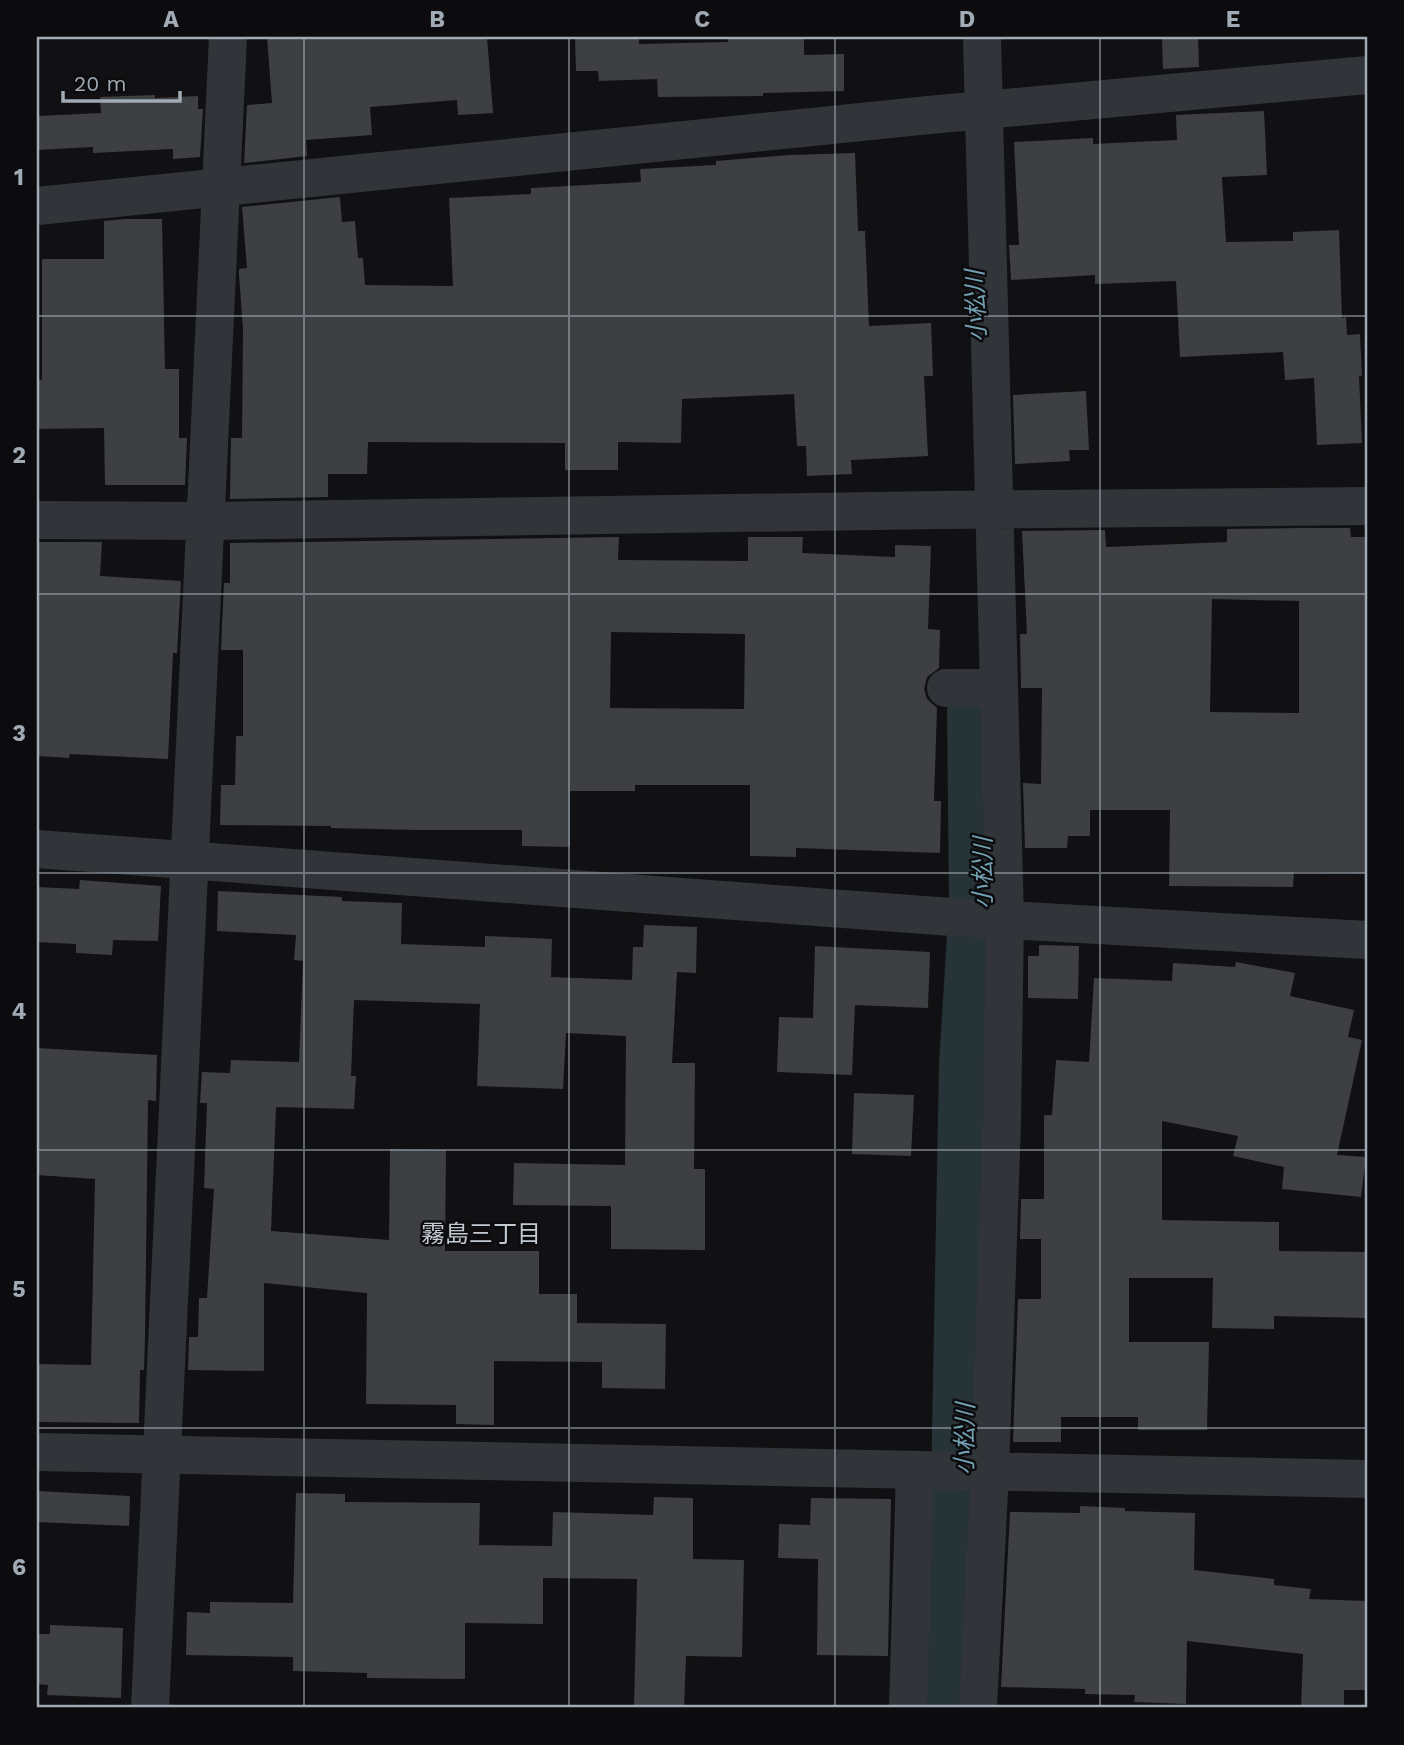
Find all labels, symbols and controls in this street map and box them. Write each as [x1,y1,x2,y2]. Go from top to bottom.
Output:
text: A [163,6,179,33]
text: B [429,6,445,33]
text: C [694,6,710,33]
text: D [959,6,975,33]
text: E [1226,6,1240,33]
scale bar [63,60,180,104]
text: 20 m [74,71,126,96]
text: 1 [14,164,24,191]
water label: 小松川 [961,267,991,342]
text: 2 [12,442,26,469]
text: 3 [12,720,26,747]
water label: 小松川 [969,834,997,909]
text: 4 [12,998,27,1025]
district label: 霧島三丁目 [421,1220,541,1248]
text: 5 [12,1276,26,1303]
water label: 小松川 [950,1400,980,1475]
text: 6 [12,1554,26,1581]

